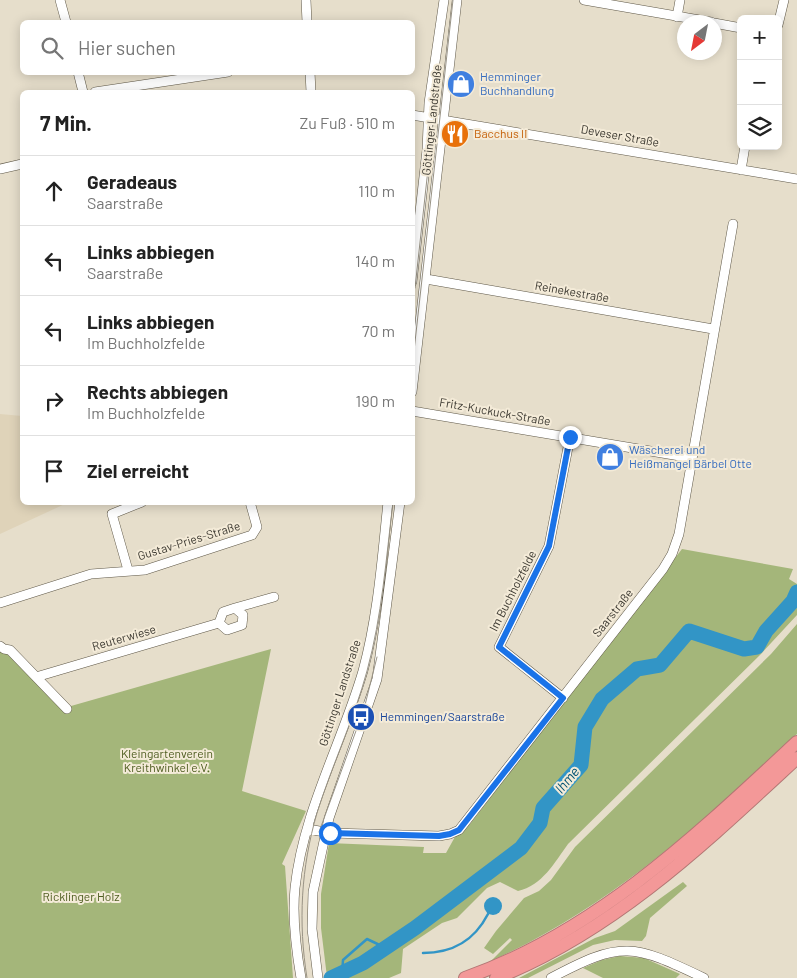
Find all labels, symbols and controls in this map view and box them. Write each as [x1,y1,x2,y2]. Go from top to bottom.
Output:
north arrow [677,15,722,60]
map controls [737,15,782,150]
button: + [737,15,782,60]
search box [20,20,415,75]
icon: search [38,34,66,62]
text: Hier suchen [78,36,176,59]
button: − [737,60,782,105]
street label: Göttinger Landstraße [418,64,444,176]
shop icon: Hemminger Buchhandlung [446,69,476,99]
place label: Hemminger Buchhandlung [480,69,554,97]
button: layers [737,105,782,150]
text: 7 Min. [40,110,92,135]
text: Zu Fuß · 510 m [299,113,395,132]
restaurant icon: Bacchus II [440,119,470,149]
street label: Deveser Straße [580,121,660,149]
place label: Bacchus II [474,126,527,140]
text: Geradeaus [87,170,177,193]
icon: ahead [40,177,68,205]
text: 110 m [358,181,395,200]
text: Saarstraße [87,193,163,212]
text: Links abbiegen [87,240,214,263]
icon: left [40,247,68,275]
text: 140 m [355,251,395,270]
text: Saarstraße [87,263,163,282]
street label: Reinekestraße [534,278,610,304]
text: Links abbiegen [87,310,214,333]
icon: left [40,317,68,345]
text: 70 m [362,321,395,340]
text: Im Buchholzfelde [87,333,205,352]
text: Rechts abbiegen [87,380,228,403]
icon: right [40,387,68,415]
text: 190 m [356,391,395,410]
street label: Fritz-Kuckuck-Straße [438,394,552,428]
text: Im Buchholzfelde [87,403,205,422]
route end [559,426,582,449]
shop icon: Wäscherei und Heißmangel Bärbel Otte [595,442,625,472]
place label: Wäscherei und Heißmangel Bärbel Otte [629,442,752,470]
icon: arrive [40,457,68,485]
text: Ziel erreicht [87,459,189,482]
street label: Gustav-Pries-Straße [136,518,242,562]
street label: Im Buchholzfelde [486,548,538,633]
street label: Saarstraße [589,586,635,639]
street label: Reuterwiese [90,621,157,653]
street label: Göttinger Landstraße [315,638,363,748]
bus stop icon: Hemmingen/Saarstraße [346,702,376,732]
place label: Hemmingen/Saarstraße [380,709,505,723]
park label: Kleingartenverein Kreithwinkel e.V. [121,746,213,774]
water label: Ihme [551,763,583,796]
route start [319,822,342,845]
park label: Ricklinger Holz [42,889,120,903]

